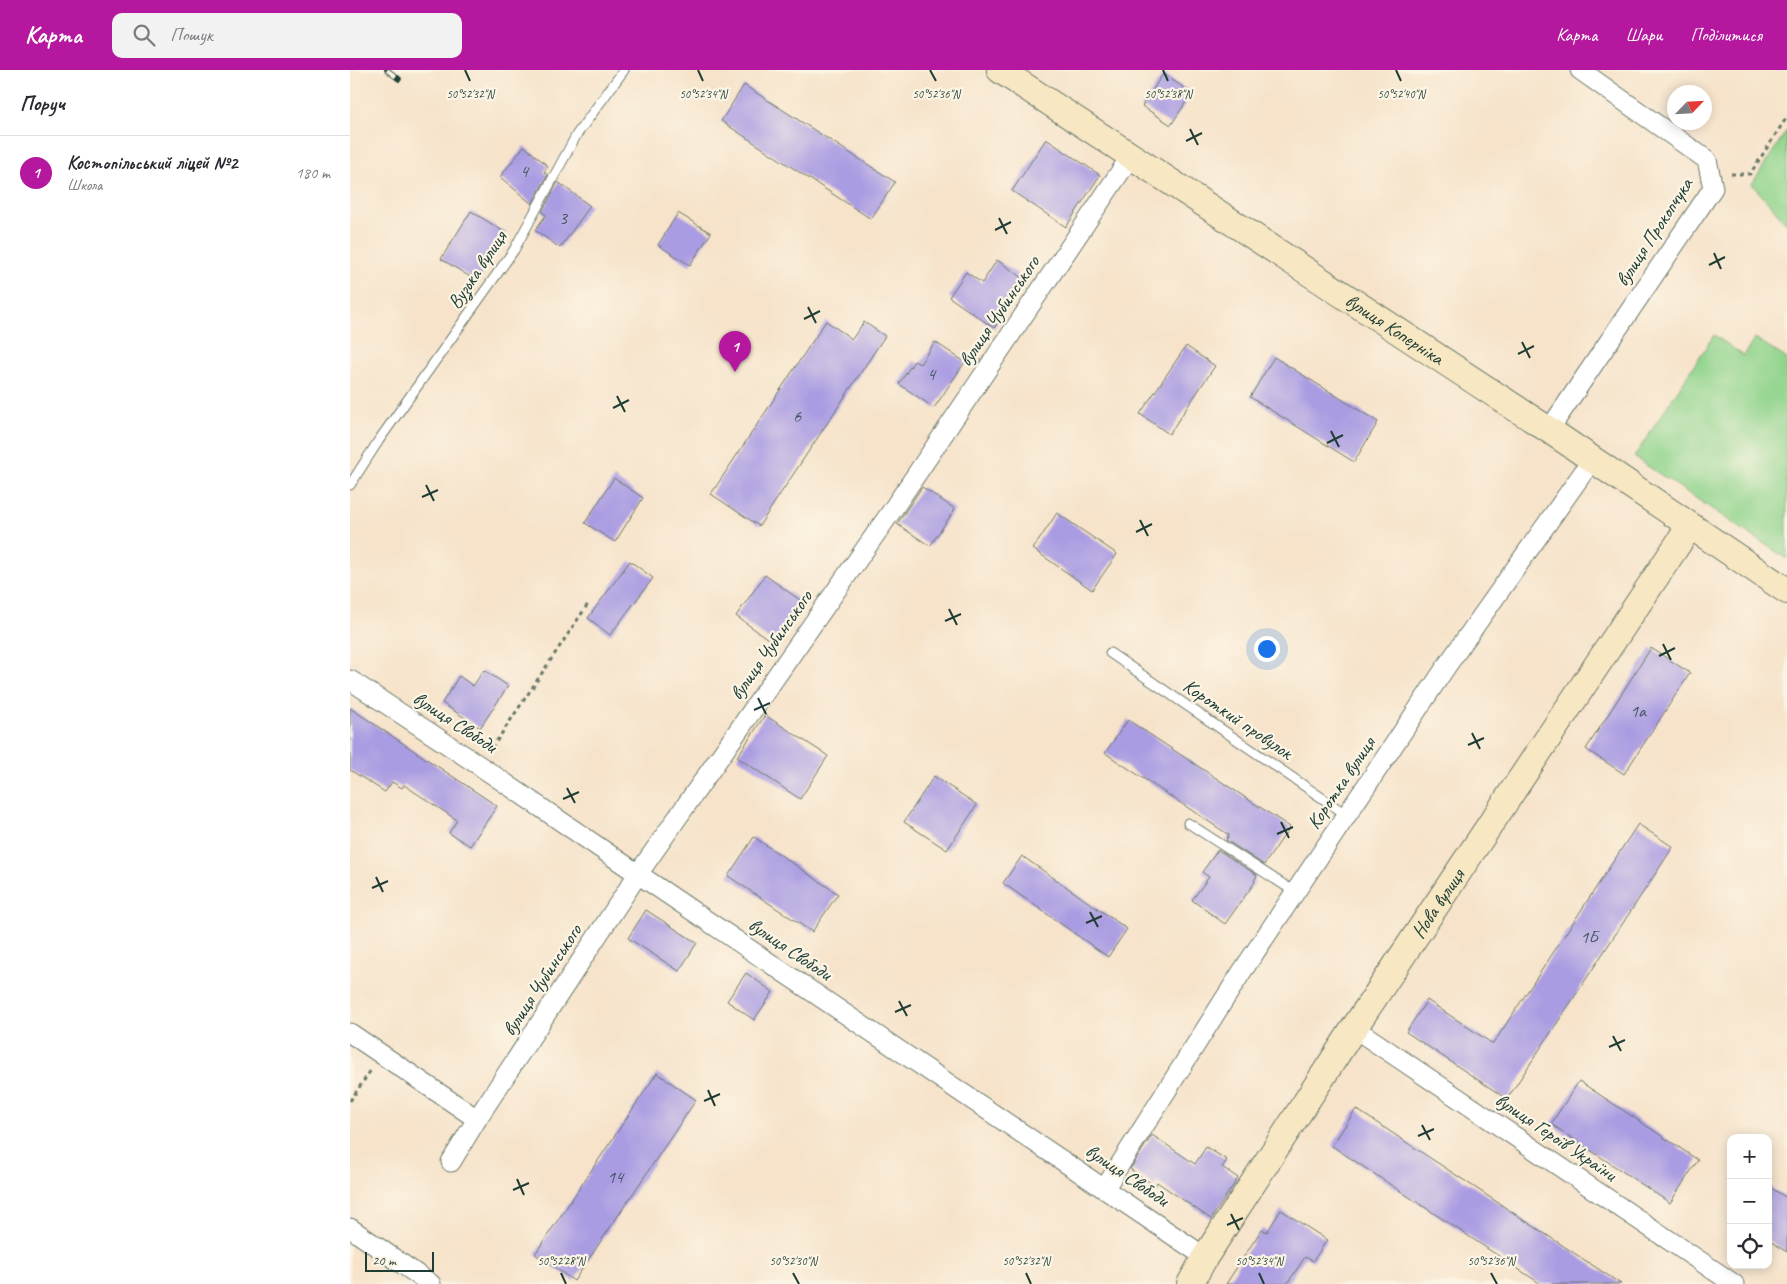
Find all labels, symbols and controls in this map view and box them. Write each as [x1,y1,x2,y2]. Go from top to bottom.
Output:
search box [112,13,462,58]
text: Карта [25,20,82,50]
icon: search [130,21,158,49]
text: Пошук [170,23,213,47]
text: Карта [1556,24,1597,46]
text: Шари [1625,24,1662,46]
text: Поділитися [1690,24,1762,46]
north arrow [1667,85,1712,130]
text: 50°52'32"N [446,86,495,102]
text: 50°52'34"N [679,86,728,102]
text: 50°52'36"N [912,86,961,102]
text: 50°52'38"N [1144,86,1193,102]
text: 50°52'40"N [1377,86,1426,102]
text: Поруч [20,90,65,116]
text: Костопільський ліцей №2 [67,151,238,175]
house number: 4 [520,160,530,182]
text: 1 [32,163,40,183]
text: 180 m [296,163,330,183]
street label: вулиця Прокопчука [1610,172,1699,291]
text: Школа [67,175,102,195]
house number: 3 [559,207,569,229]
street label: Вузька вулиця [442,225,514,314]
street label: вулиця Чубинського [953,250,1046,371]
street label: вулиця Коперніка [1341,287,1450,371]
pin: 1 [719,331,751,372]
house number: 4 [927,363,937,385]
house number: 6 [793,405,802,427]
street label: вулиця Чубинського [724,585,819,705]
your location [1254,636,1280,662]
street label: Короткий провулок [1178,673,1299,766]
street label: вулиця Свободи [408,686,503,759]
house number: 1а [1630,700,1647,722]
street label: Коротка вулиця [1301,730,1382,834]
street label: Нова вулиця [1405,862,1471,943]
street label: вулиця Свободи [744,912,838,987]
street label: вулиця Чубинського [497,919,588,1041]
house number: 1Б [1580,926,1600,948]
street label: вулиця Героїв України [1491,1087,1623,1188]
map controls [1727,1134,1772,1269]
button: + [1727,1134,1772,1179]
street label: вулиця Свободи [1081,1138,1175,1213]
house number: 14 [607,1166,625,1188]
button: − [1727,1179,1772,1224]
button: locate [1727,1224,1772,1269]
scale bar [365,1249,434,1272]
text: 20 m [372,1252,396,1269]
text: 50°52'28"N [537,1253,586,1269]
text: 50°52'30"N [769,1253,818,1269]
text: 50°52'32"N [1002,1253,1051,1269]
text: 50°52'34"N [1235,1253,1284,1269]
text: 50°52'36"N [1467,1253,1516,1269]

